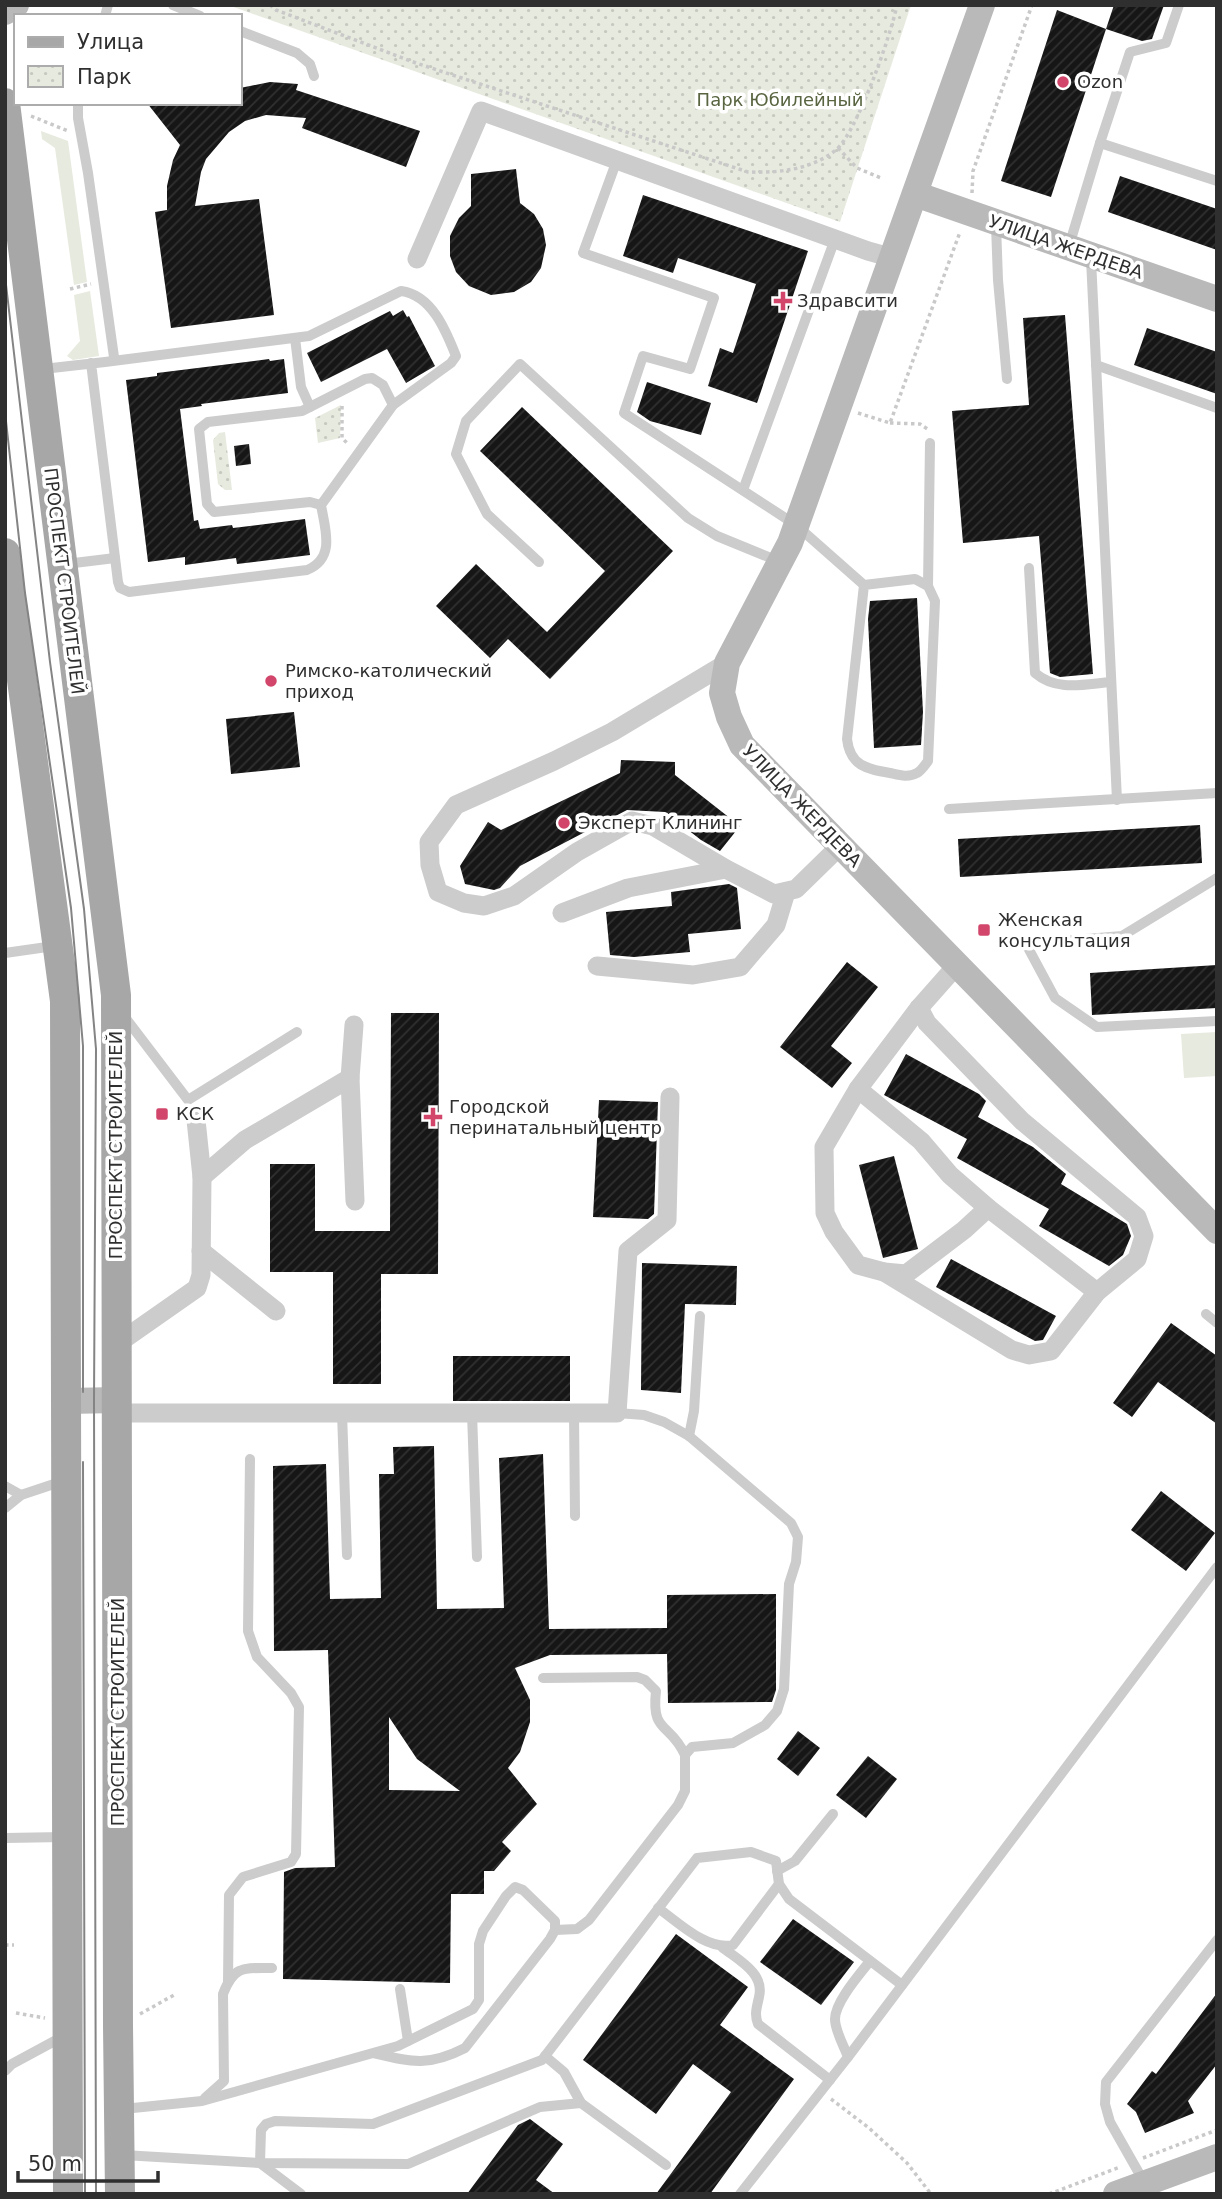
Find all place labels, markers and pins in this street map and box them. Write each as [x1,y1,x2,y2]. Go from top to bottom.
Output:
place label: Ozon [1077,71,1123,92]
marker: Ozon [1055,74,1071,90]
place label: Здравсити [797,290,898,311]
marker: Здравсити [775,293,791,309]
place label: Римско-католический приход [285,660,492,702]
marker: Римско-католический приход [263,673,279,689]
place label: Эксперт Клининг [578,812,743,833]
marker: Эксперт Клининг [556,815,572,831]
place label: Женская консультация [998,909,1131,951]
marker: Женская консультация [976,922,992,938]
place label: Городской перинатальный центр [449,1096,662,1138]
place label: КСК [176,1103,214,1124]
marker: КСК [154,1106,170,1122]
marker: Городской перинатальный центр [423,1107,443,1127]

